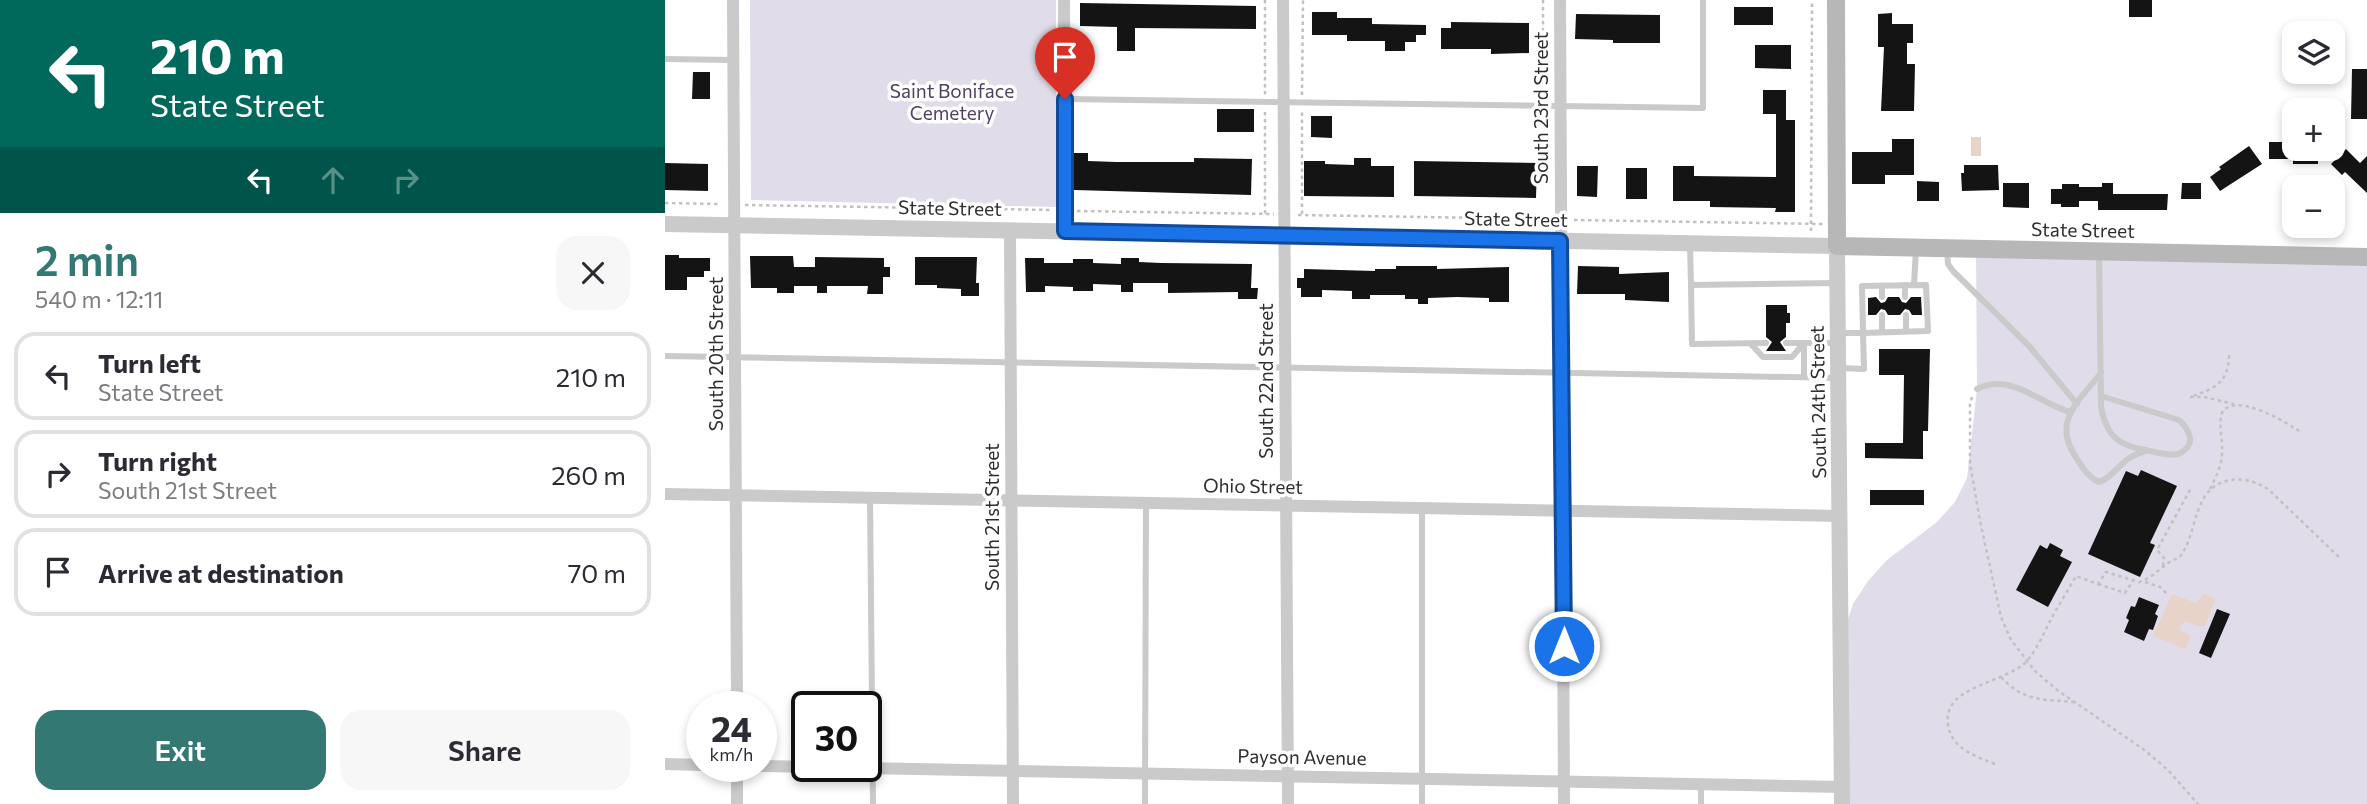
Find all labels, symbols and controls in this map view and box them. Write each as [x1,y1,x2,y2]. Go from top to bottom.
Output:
map controls [2282,21,2345,238]
button: layers [2282,21,2345,84]
text: 210 m [150,24,285,84]
pin [1035,27,1095,99]
icon: left [35,28,126,119]
street label: South 23rd Street [1529,32,1552,184]
icon: arrive [1046,38,1084,76]
park label: Saint Boniface Cemetery [890,79,1014,124]
text: State Street [150,84,325,124]
button: + [2282,98,2345,161]
icon: left [241,161,279,199]
icon: ahead [314,161,352,199]
icon: right [387,161,425,199]
button: − [2282,175,2345,238]
street label: State Street [898,195,1002,220]
street label: State Street [1464,206,1568,231]
street label: State Street [2031,217,2135,242]
text: 2 min [35,233,139,285]
button: close [556,236,630,310]
street label: South 20th Street [704,277,727,431]
text: 540 m · 12:11 [35,285,163,313]
street label: South 22nd Street [1254,303,1277,459]
street label: South 24th Street [1805,325,1830,479]
text: Turn left [98,347,201,378]
icon: left [39,357,77,395]
text: 210 m [556,361,626,392]
text: State Street [98,378,224,406]
street label: South 21st Street [980,443,1003,591]
text: Turn right [98,445,217,476]
icon: right [39,455,77,493]
text: 260 m [551,459,626,490]
street label: Ohio Street [1203,473,1303,498]
text: South 21st Street [98,476,277,504]
icon: arrive [39,553,77,591]
text: Arrive at destination [98,557,344,588]
text: 70 m [568,557,626,588]
position arrow [1527,609,1601,683]
speed limit sign: 30 [791,691,882,782]
text: 24 [711,706,752,749]
button: Exit [35,710,326,790]
button: Share [340,710,630,790]
text: km/h [710,743,753,765]
street label: Payson Avenue [1237,744,1367,769]

